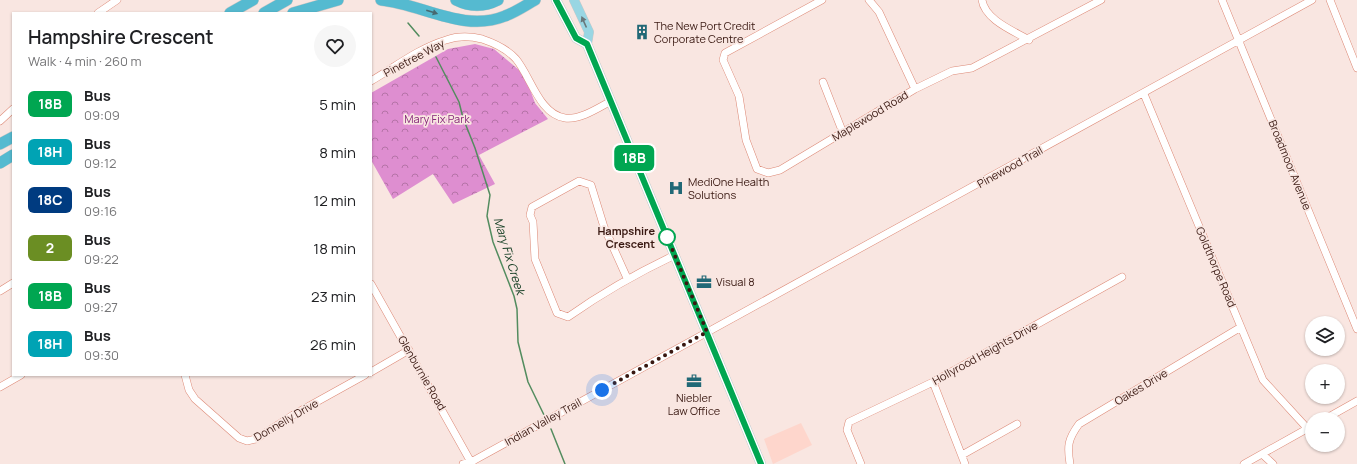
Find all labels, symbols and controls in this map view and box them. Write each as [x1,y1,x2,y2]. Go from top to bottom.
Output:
one-way arrow [426,9,438,15]
one-way arrow [581,16,587,27]
place label: The New Port Credit Corporate Centre [654,18,755,46]
building icon: The New Port Credit Corporate Centre [633,23,651,41]
text: Hampshire Crescent [28,24,213,50]
button: heart [314,25,356,67]
street label: Pinetree Way [381,35,447,80]
text: Walk · 4 min · 260 m [28,52,142,70]
text: Bus [84,85,111,106]
street label: Maplewood Road [829,87,911,144]
text: 18B [38,94,62,113]
text: 5 min [319,94,356,115]
text: 09:09 [84,106,120,124]
park label: Mary Fix Park [404,111,470,126]
street label: Broadmoor Avenue [1266,118,1316,213]
text: Bus [84,133,111,154]
text: 18H [38,142,62,161]
text: 8 min [319,142,356,163]
street label: Pinewood Trail [974,142,1045,191]
line badge: 18B [611,145,657,171]
text: 18B [622,148,646,167]
text: 09:12 [84,154,116,172]
place label: MediOne Health Solutions [688,174,769,202]
hospital icon: MediOne Health Solutions [667,179,685,197]
text: Bus [84,181,111,202]
text: 18C [37,190,63,209]
text: 12 min [313,190,356,211]
text: 09:16 [84,202,117,220]
water label: Mary Fix Creek [490,215,530,299]
place label: Hampshire Crescent [597,223,655,251]
street label: Goldthorpe Road [1193,224,1240,309]
marker: Hampshire Crescent [658,228,676,246]
text: Bus [84,229,111,250]
text: 2 [46,238,54,257]
text: 18 min [313,238,356,259]
text: 09:22 [84,250,119,268]
office icon: Visual 8 [695,273,713,291]
place label: Visual 8 [716,274,755,289]
text: Bus [84,277,111,298]
text: 18B [38,286,62,305]
text: 23 min [311,286,356,307]
text: 09:27 [84,298,118,316]
map controls [1305,316,1345,452]
button: layers [1305,316,1345,356]
street label: Hollyrood Heights Drive [929,317,1041,388]
text: Bus [84,325,111,346]
street label: Glenburnie Road [395,333,450,413]
text: 18H [38,334,62,353]
text: 26 min [310,334,356,355]
text: 09:30 [84,346,119,364]
button: + [1305,364,1345,404]
street label: Oakes Drive [1111,365,1171,408]
office icon: Niebler Law Office [685,372,703,390]
your location [592,380,612,400]
place label: Niebler Law Office [668,390,721,418]
street label: Indian Valley Trail [502,394,584,449]
street label: Donnelly Drive [251,395,321,444]
button: − [1305,412,1345,452]

